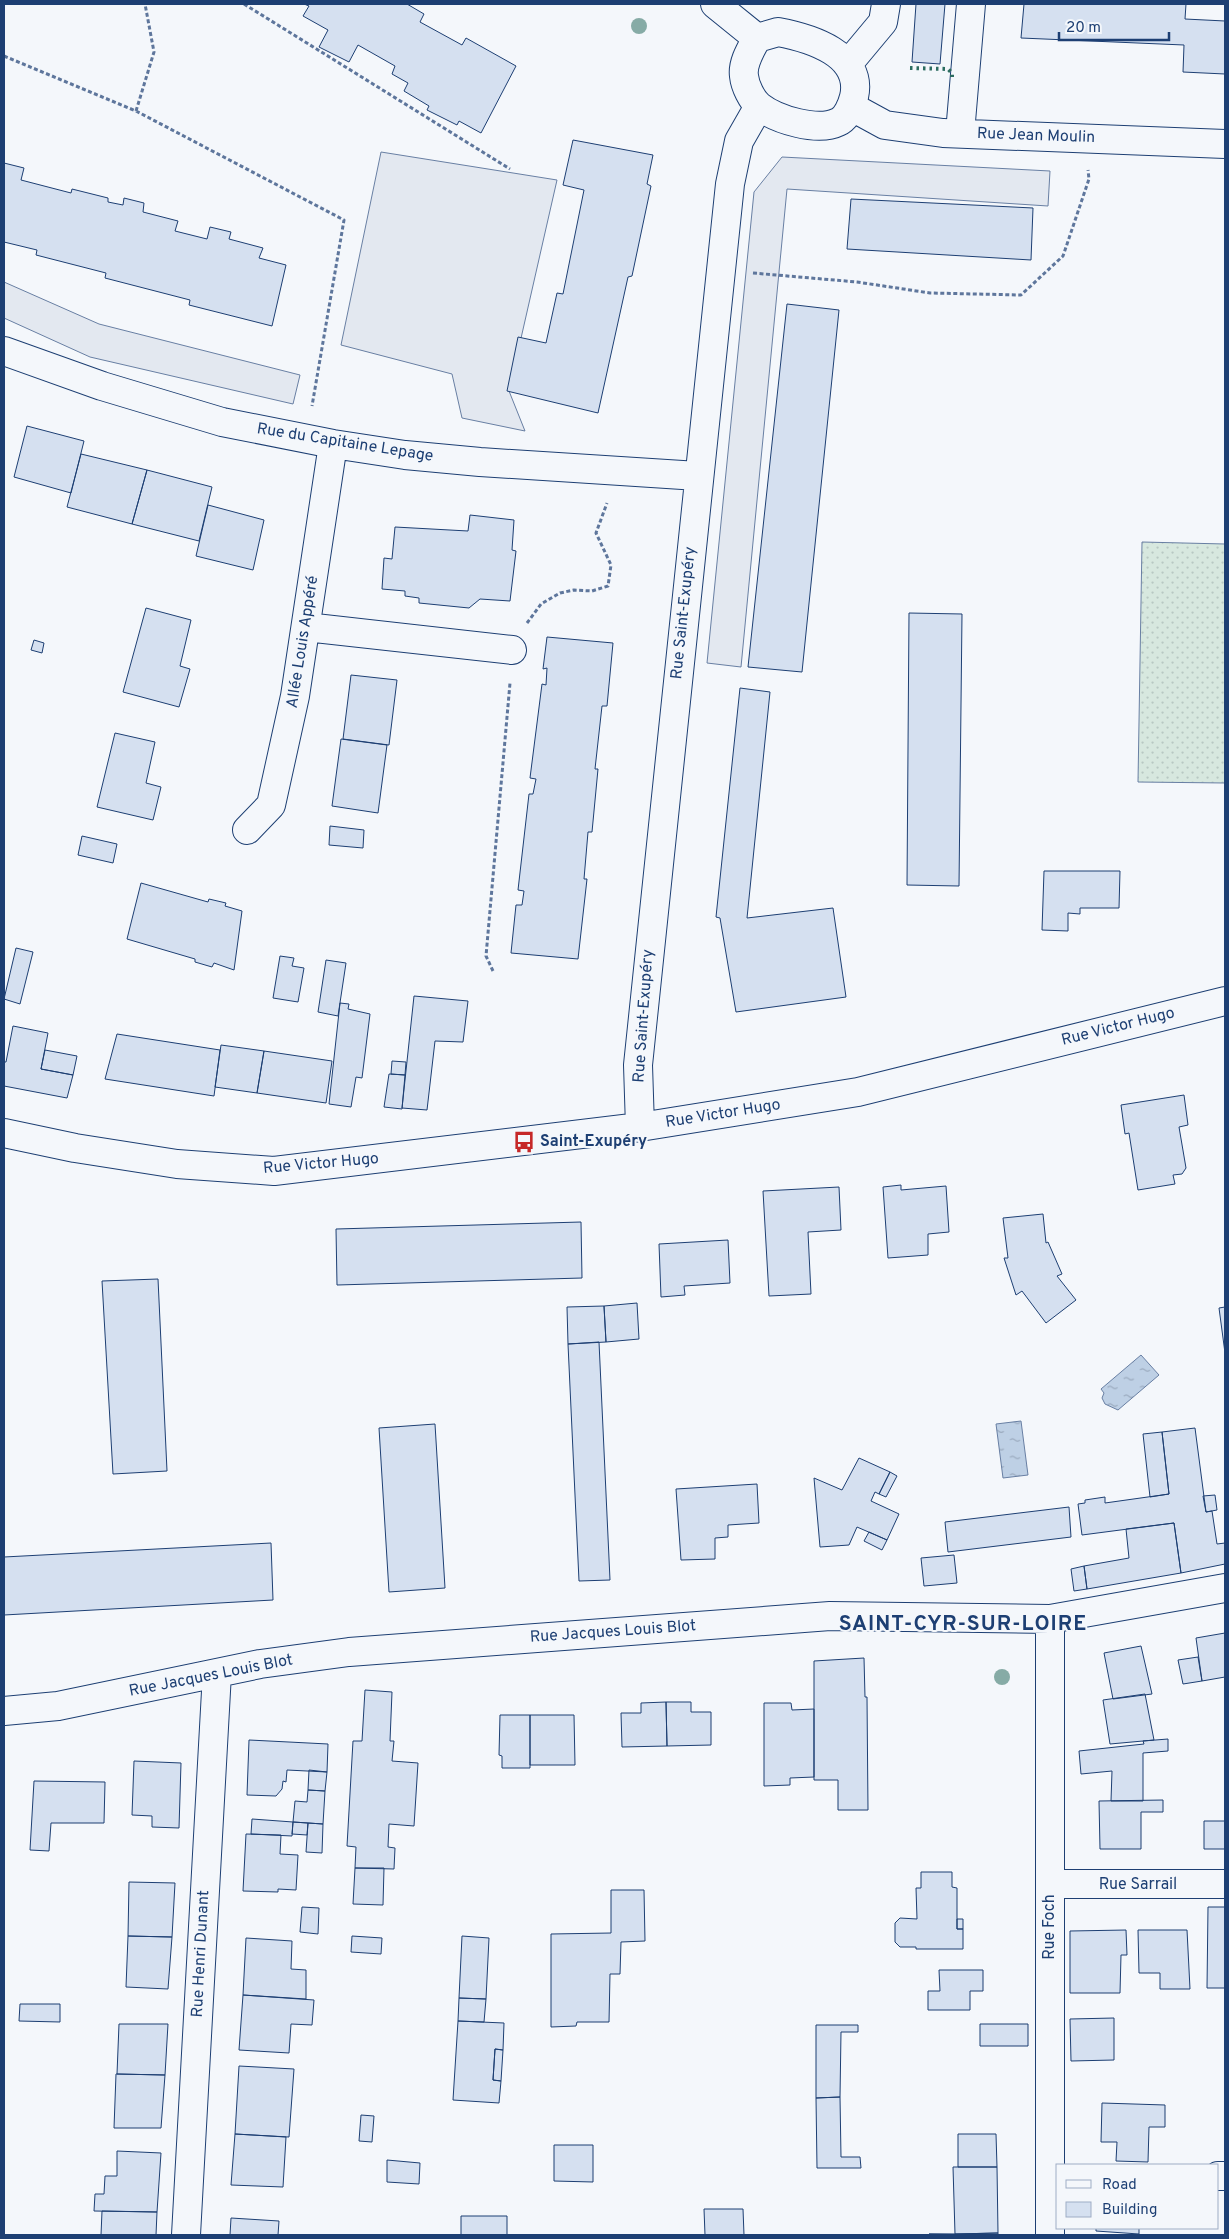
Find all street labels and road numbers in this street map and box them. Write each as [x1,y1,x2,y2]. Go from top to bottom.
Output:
street label: Rue Jean Moulin [976,124,1096,148]
street label: Rue du Capitaine Lepage [255,419,435,467]
street label: Rue Saint-Exupéry [667,546,701,680]
street label: Allée Louis Appéré [283,574,323,710]
street label: Rue Saint-Exupéry [629,949,659,1083]
street label: Rue Victor Hugo [1059,1003,1177,1051]
street label: Rue Victor Hugo [664,1095,782,1133]
street label: Rue Victor Hugo [262,1149,380,1179]
street label: Rue Jacques Louis Blot [529,1616,697,1648]
street label: Rue Jacques Louis Blot [127,1650,295,1702]
street label: Rue Sarrail [1099,1875,1177,1895]
street label: Rue Henri Dunant [188,1890,214,2018]
street label: Rue Foch [1040,1894,1060,1960]

